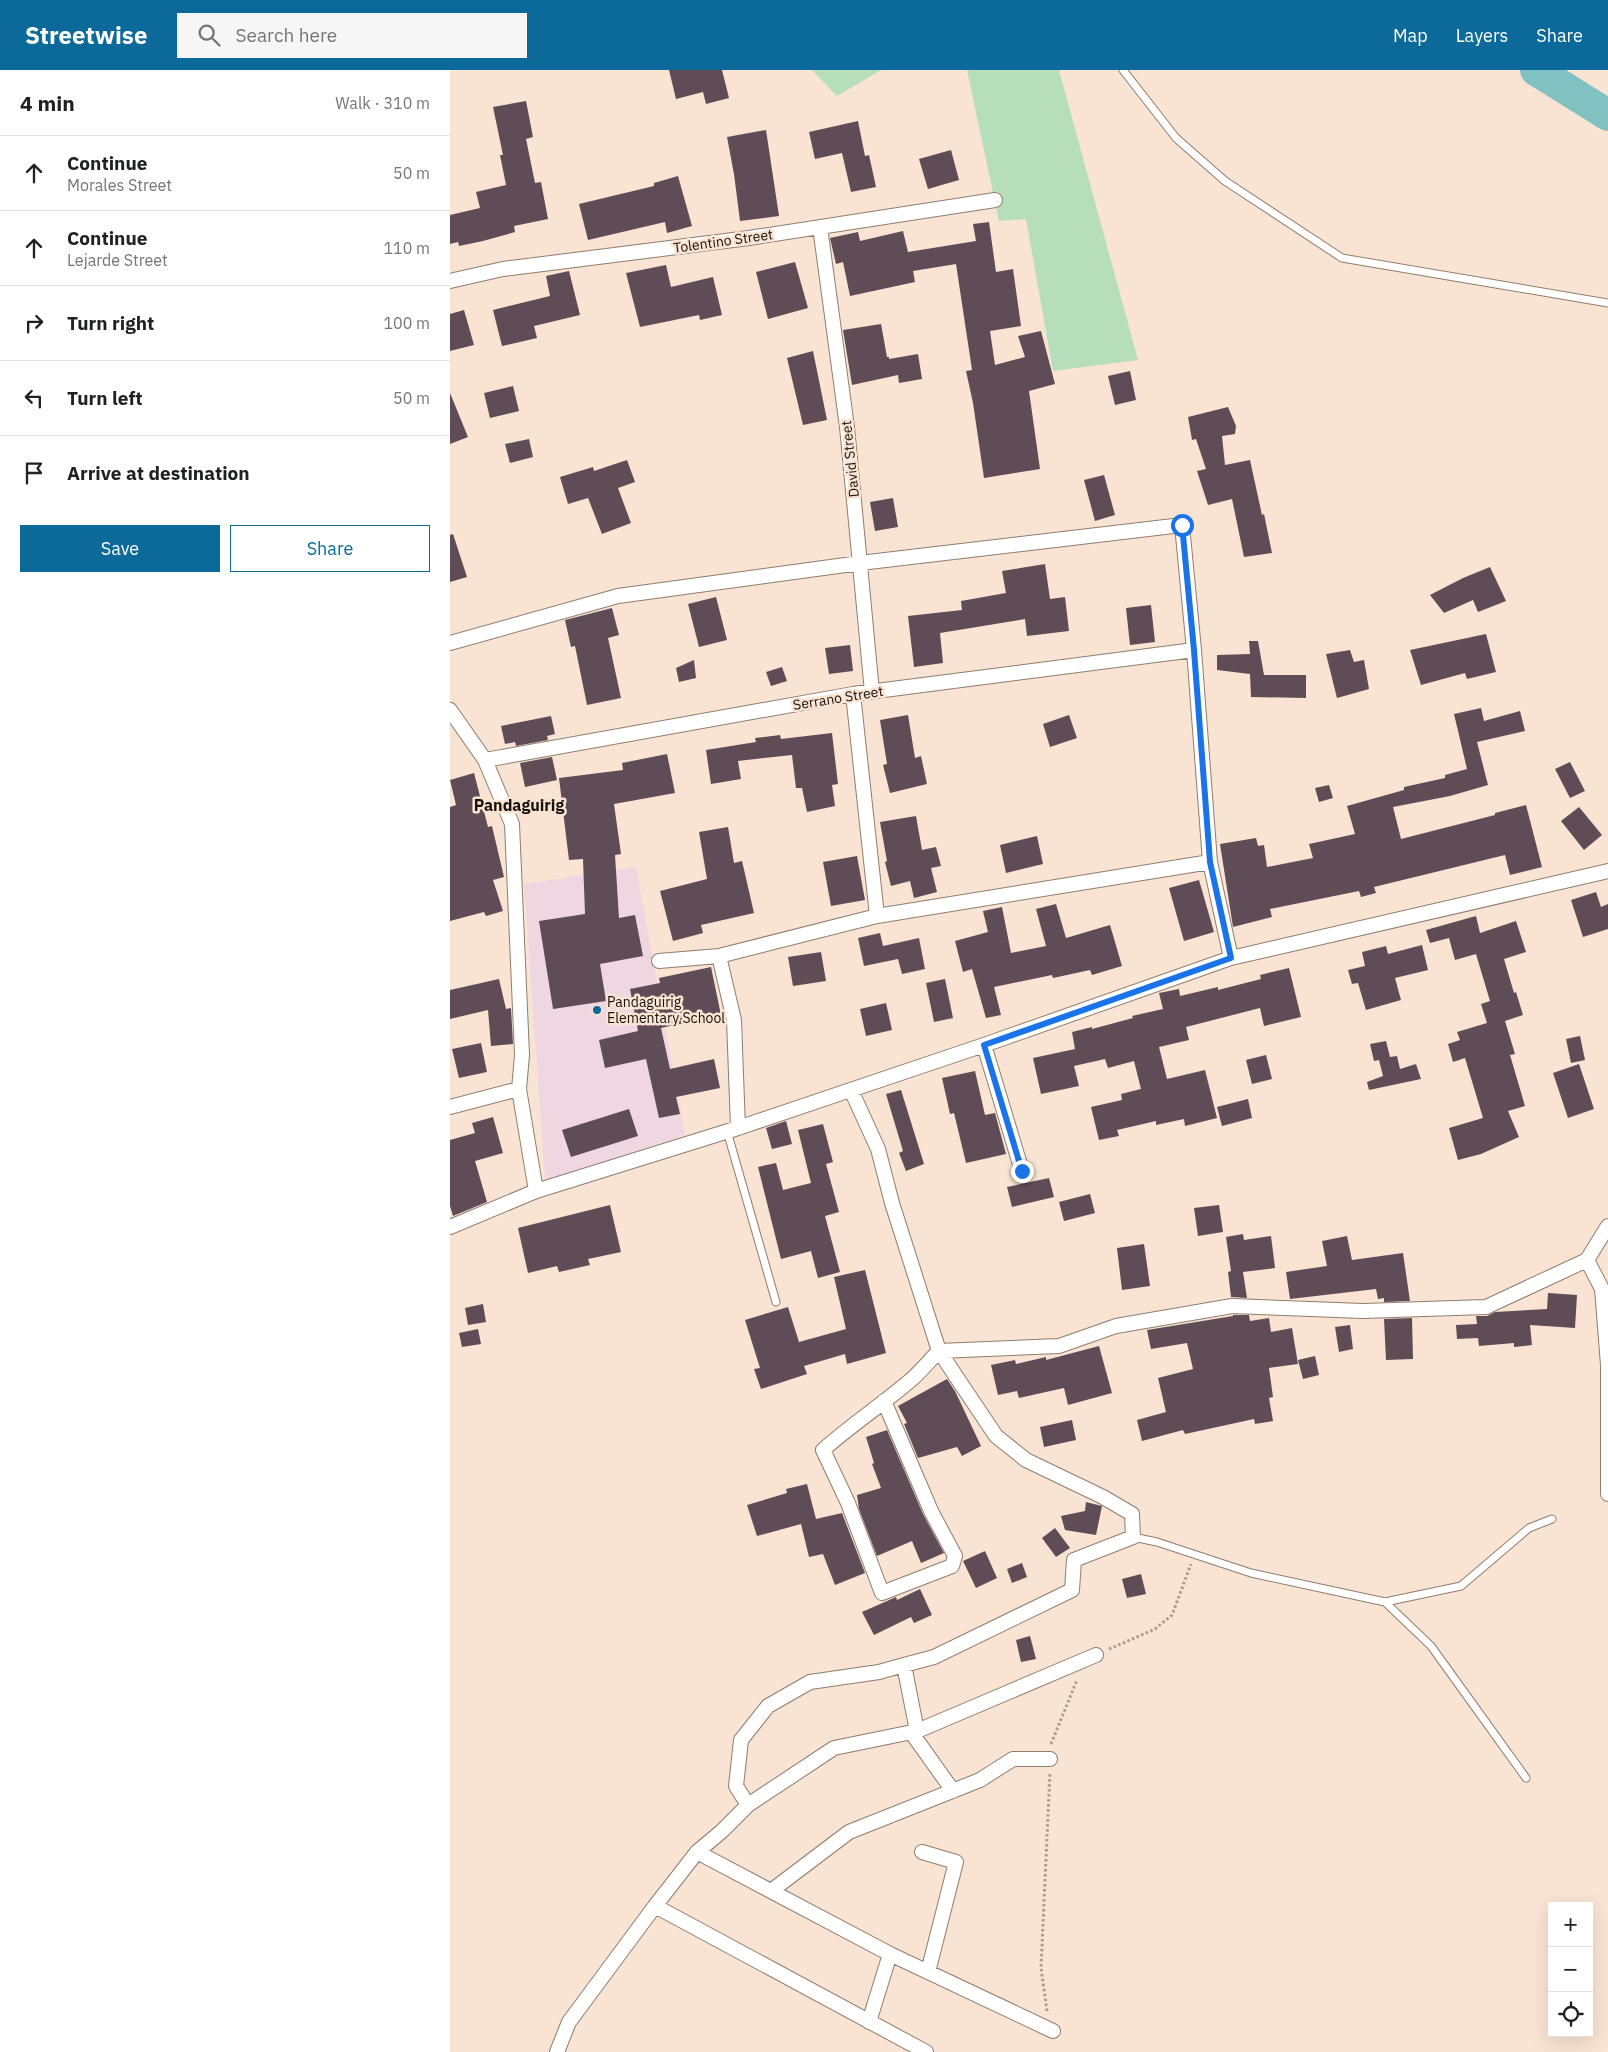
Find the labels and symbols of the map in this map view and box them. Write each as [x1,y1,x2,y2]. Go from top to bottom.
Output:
street label: Tolentino Street [672,225,774,257]
street label: David Street [837,420,863,498]
route start [1171,514,1194,537]
street label: Serrano Street [792,682,884,714]
district label: Pandaguirig [474,795,564,815]
place label: Pandaguirig Elementary School [607,993,725,1027]
marker: Pandaguirig Elementary School [591,1004,603,1016]
route end [1011,1160,1034,1183]

